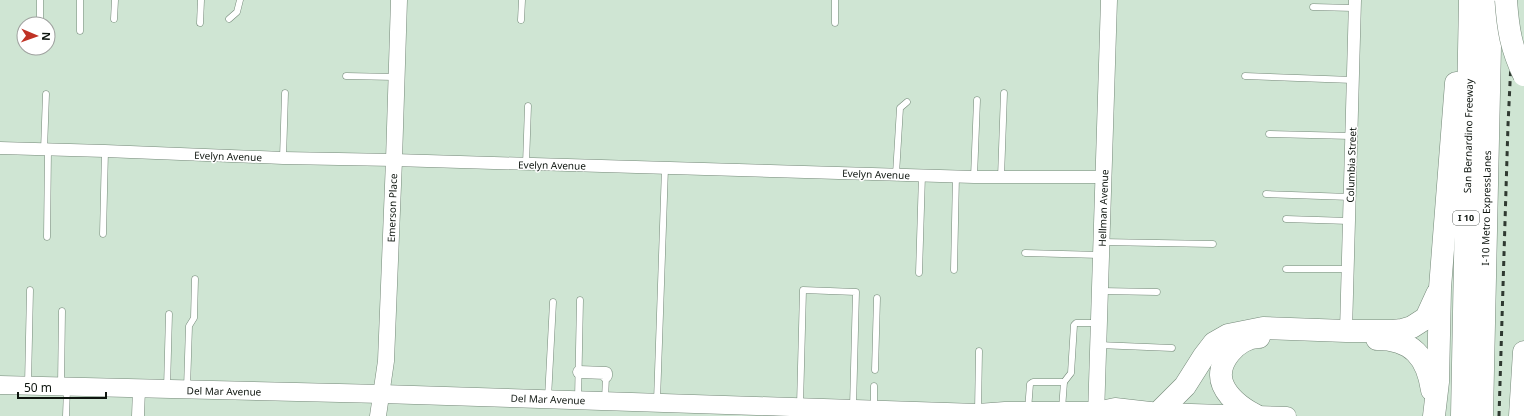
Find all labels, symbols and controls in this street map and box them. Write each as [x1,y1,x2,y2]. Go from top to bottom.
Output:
north arrow [16,16,56,56]
text: N [39,32,54,41]
street label: San Bernardino Freeway [1460,78,1476,193]
street label: Columbia Street [1343,127,1359,203]
street label: Evelyn Avenue [194,148,263,164]
street label: I-10 Metro ExpressLanes [1478,150,1494,266]
street label: Evelyn Avenue [518,157,586,173]
street label: Evelyn Avenue [842,166,911,182]
street label: Hellman Avenue [1095,169,1111,247]
street label: Emerson Place [384,173,400,243]
road number: I 10 [1453,211,1479,225]
scale bar [18,374,106,400]
text: 50 m [24,379,52,396]
street label: Del Mar Avenue [187,383,262,399]
street label: Del Mar Avenue [510,391,586,407]

